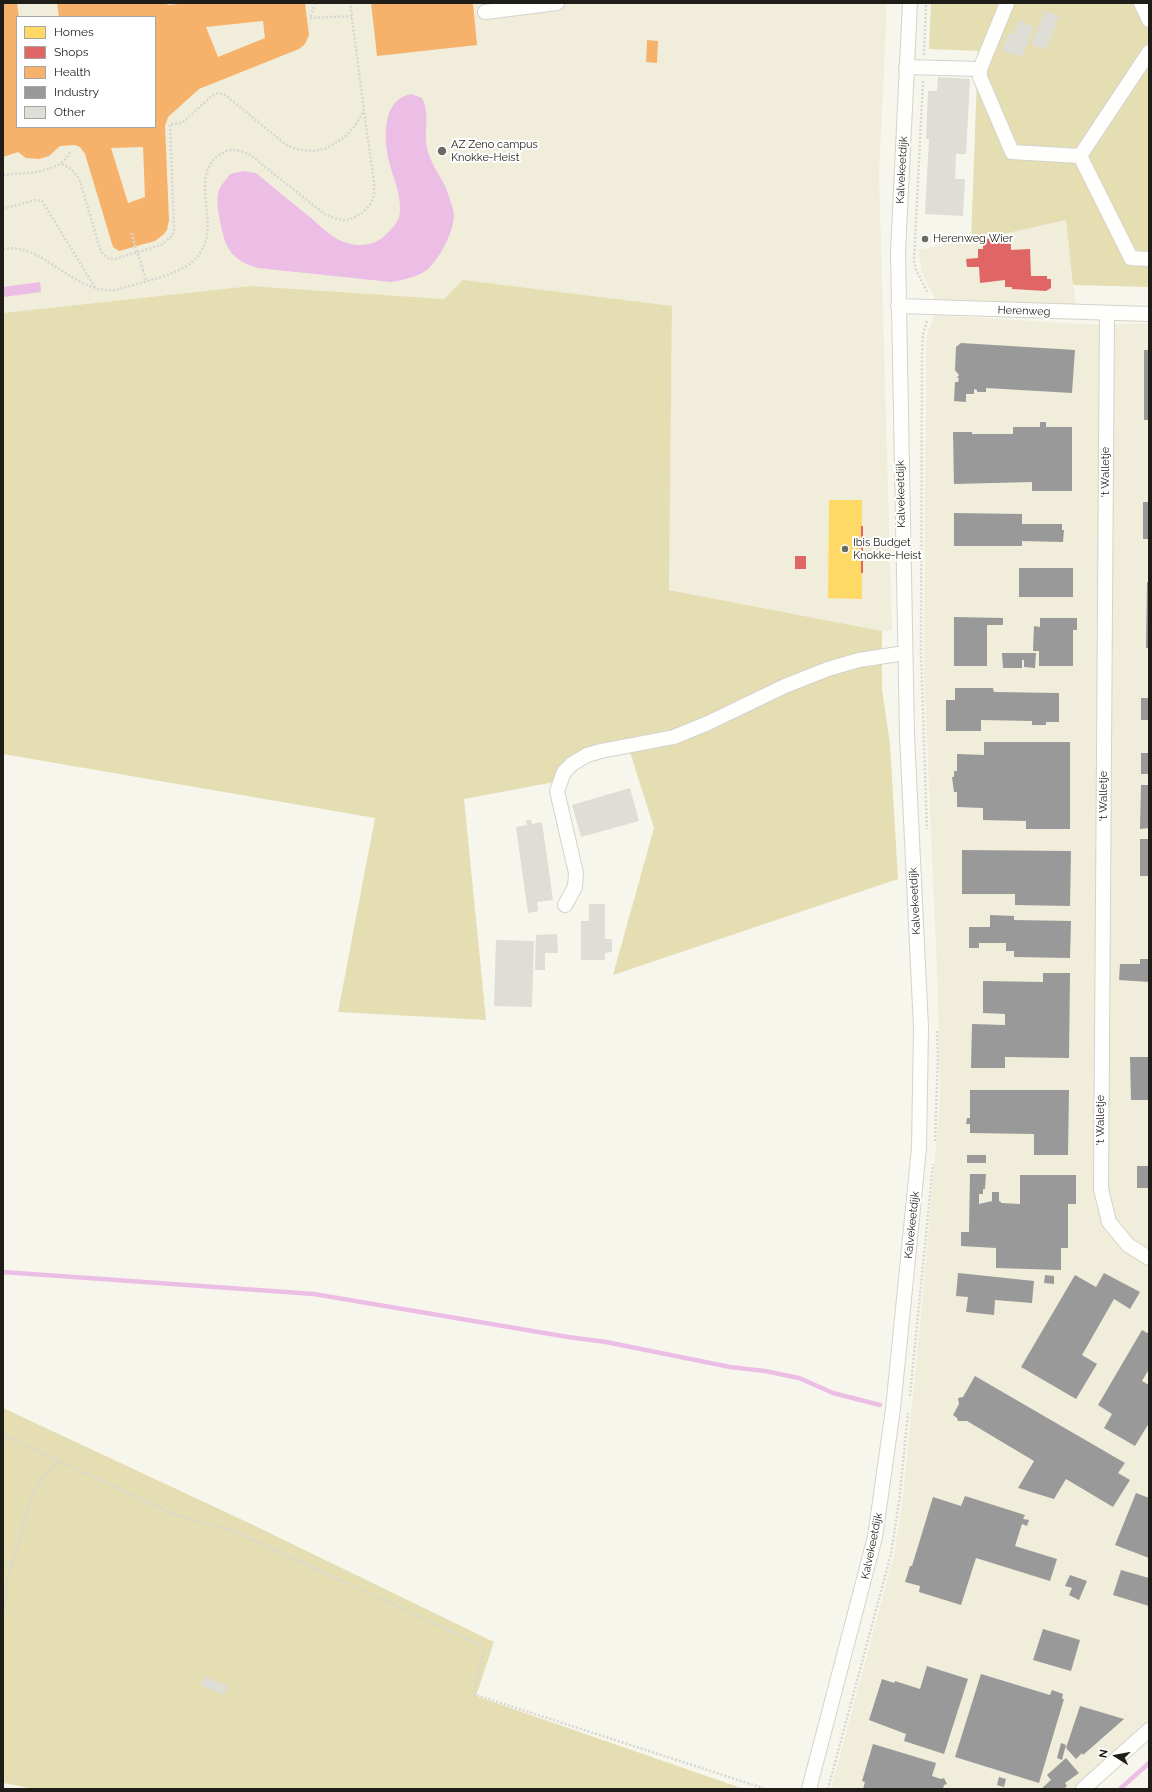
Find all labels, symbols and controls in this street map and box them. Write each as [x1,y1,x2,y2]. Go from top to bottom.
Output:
legend [16,16,156,128]
text: Homes [54,25,94,39]
text: Shops [54,45,89,59]
text: Health [54,65,91,79]
text: Industry [54,85,99,99]
text: Other [54,105,85,119]
street label: Kalvekeetdijk [894,136,910,204]
place label: AZ Zeno campus Knokke-Heist [451,138,538,164]
marker: AZ Zeno campus Knokke-Heist [436,145,448,157]
place label: Herenweg Wier [933,232,1013,246]
marker: Herenweg Wier [920,234,930,244]
street label: Herenweg [997,303,1051,319]
street label: 't Walletje [1099,447,1113,497]
street label: Kalvekeetdijk [894,460,908,528]
place label: Ibis Budget Knokke-Heist [853,536,921,562]
marker: Ibis Budget Knokke-Heist [840,544,850,554]
street label: 't Walletje [1097,771,1111,821]
street label: Kalvekeetdijk [907,867,923,935]
street label: 't Walletje [1094,1095,1108,1145]
street label: Kalvekeetdijk [902,1191,922,1259]
street label: Kalvekeetdijk [859,1512,885,1580]
north arrow [1096,1736,1136,1776]
text: N [1097,1748,1111,1759]

